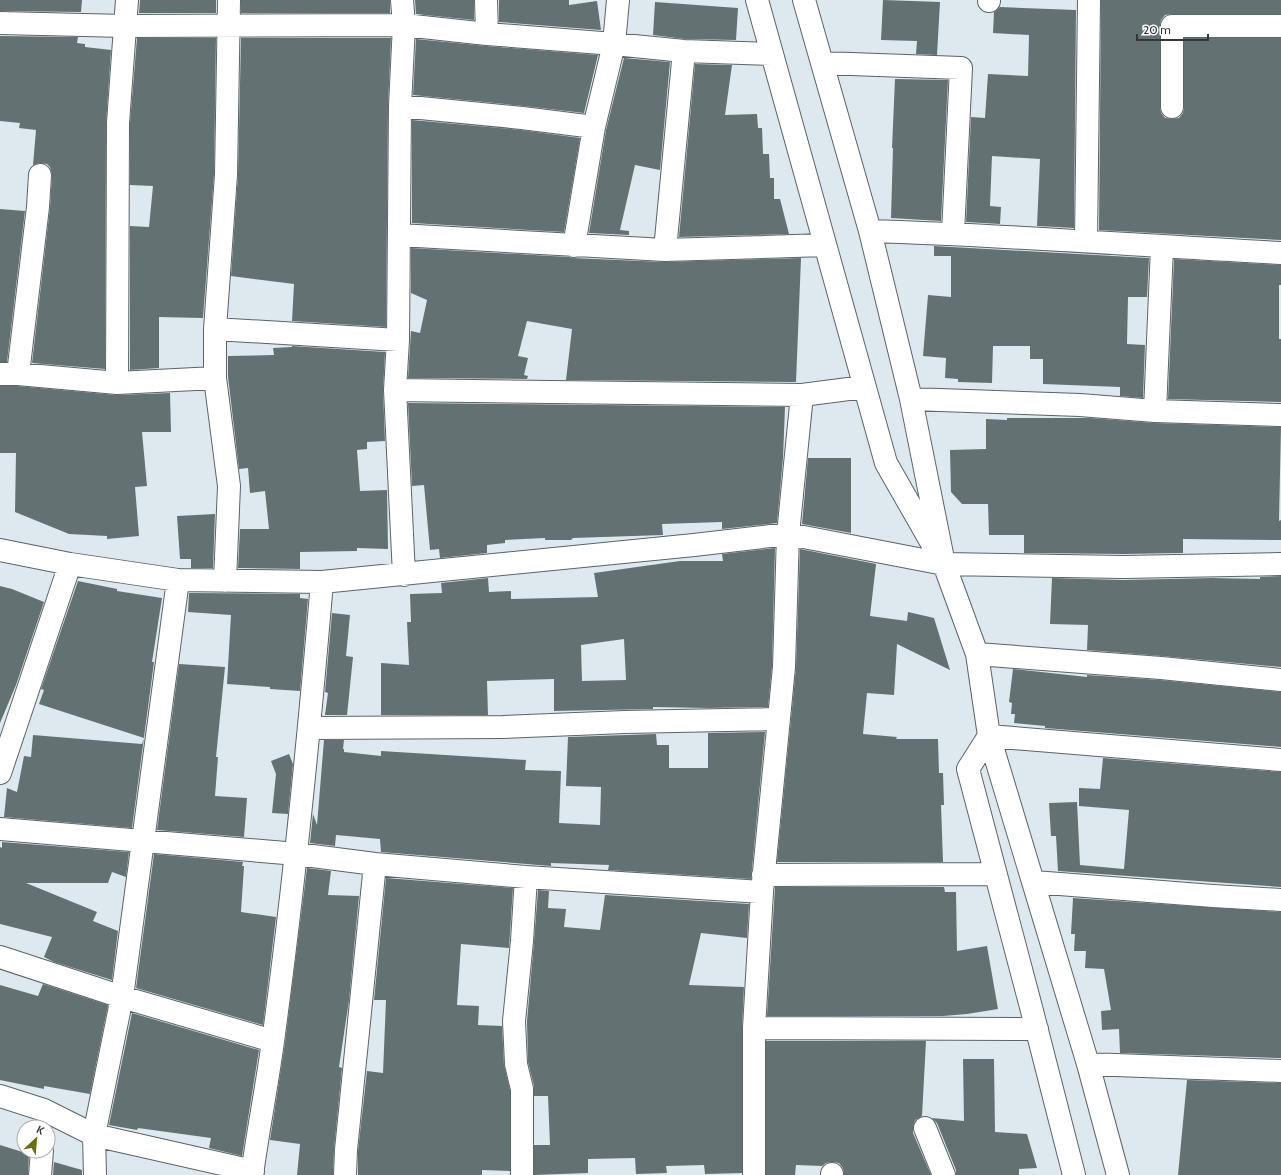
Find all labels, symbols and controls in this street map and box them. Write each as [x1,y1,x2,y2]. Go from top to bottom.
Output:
scale bar [1137,16,1208,42]
text: 20 m [1143,22,1171,37]
north arrow [16,1119,56,1159]
text: K [34,1122,47,1138]

